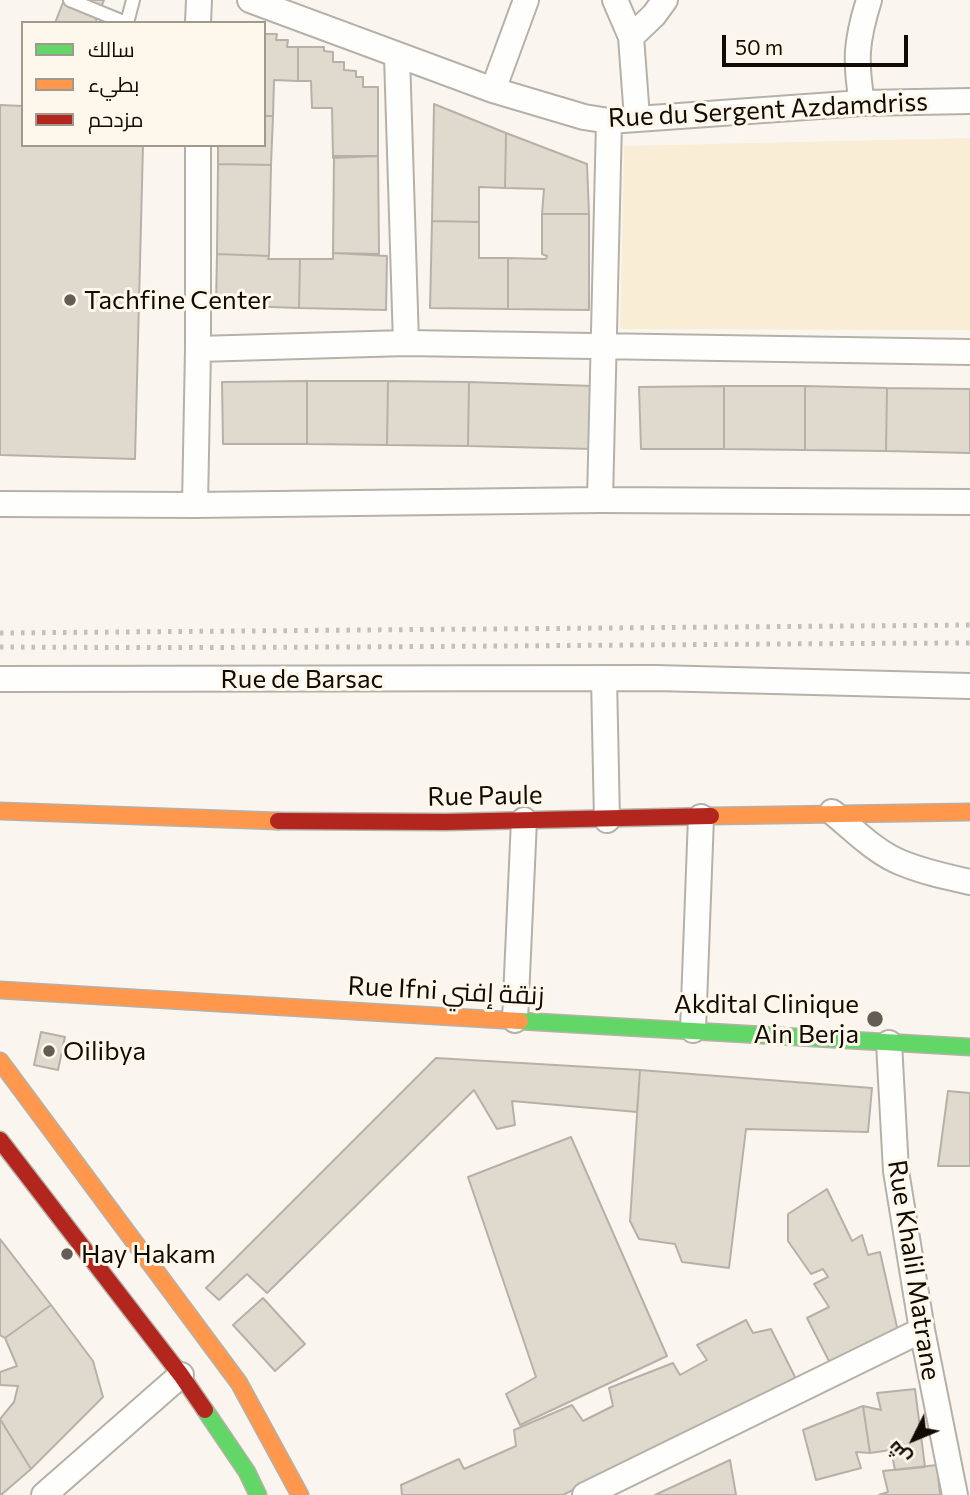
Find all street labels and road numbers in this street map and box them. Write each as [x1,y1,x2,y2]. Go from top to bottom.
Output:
street label: Rue du Sergent Azdamdriss [607,86,929,134]
street label: Rue de Barsac [221,663,383,695]
street label: Rue Paule [427,779,543,813]
street label: Rue Ifni زنقة إفني [347,970,545,1012]
street label: Rue Khalil Matrane [881,1158,947,1382]

